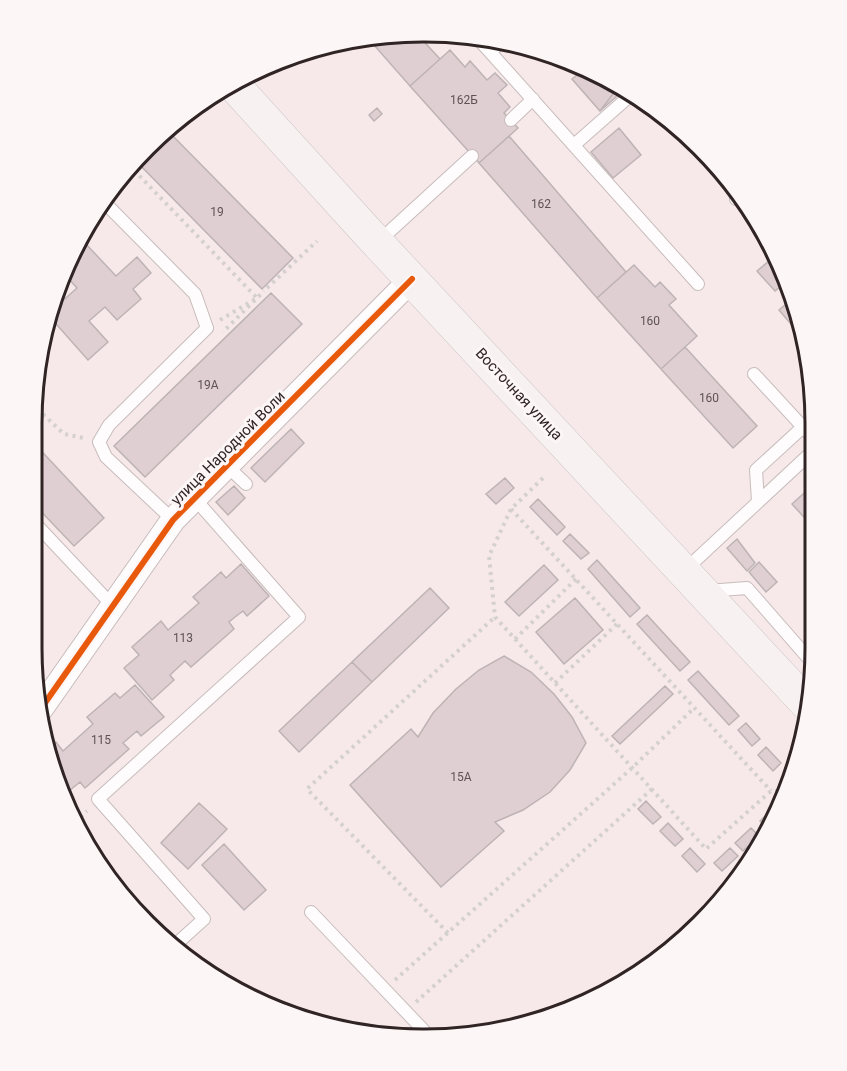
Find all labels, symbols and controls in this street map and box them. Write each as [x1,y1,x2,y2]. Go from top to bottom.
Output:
house number: 162Б [450,93,478,107]
house number: 162 [531,197,551,211]
house number: 19 [210,205,224,219]
house number: 160 [640,314,660,328]
street label: Восточная улица [472,344,566,444]
house number: 19А [197,378,219,392]
street label: улица Народной Воли [167,387,289,509]
house number: 160 [699,391,719,405]
house number: 113 [173,631,193,645]
house number: 115 [91,733,111,747]
house number: 15А [450,770,472,784]

